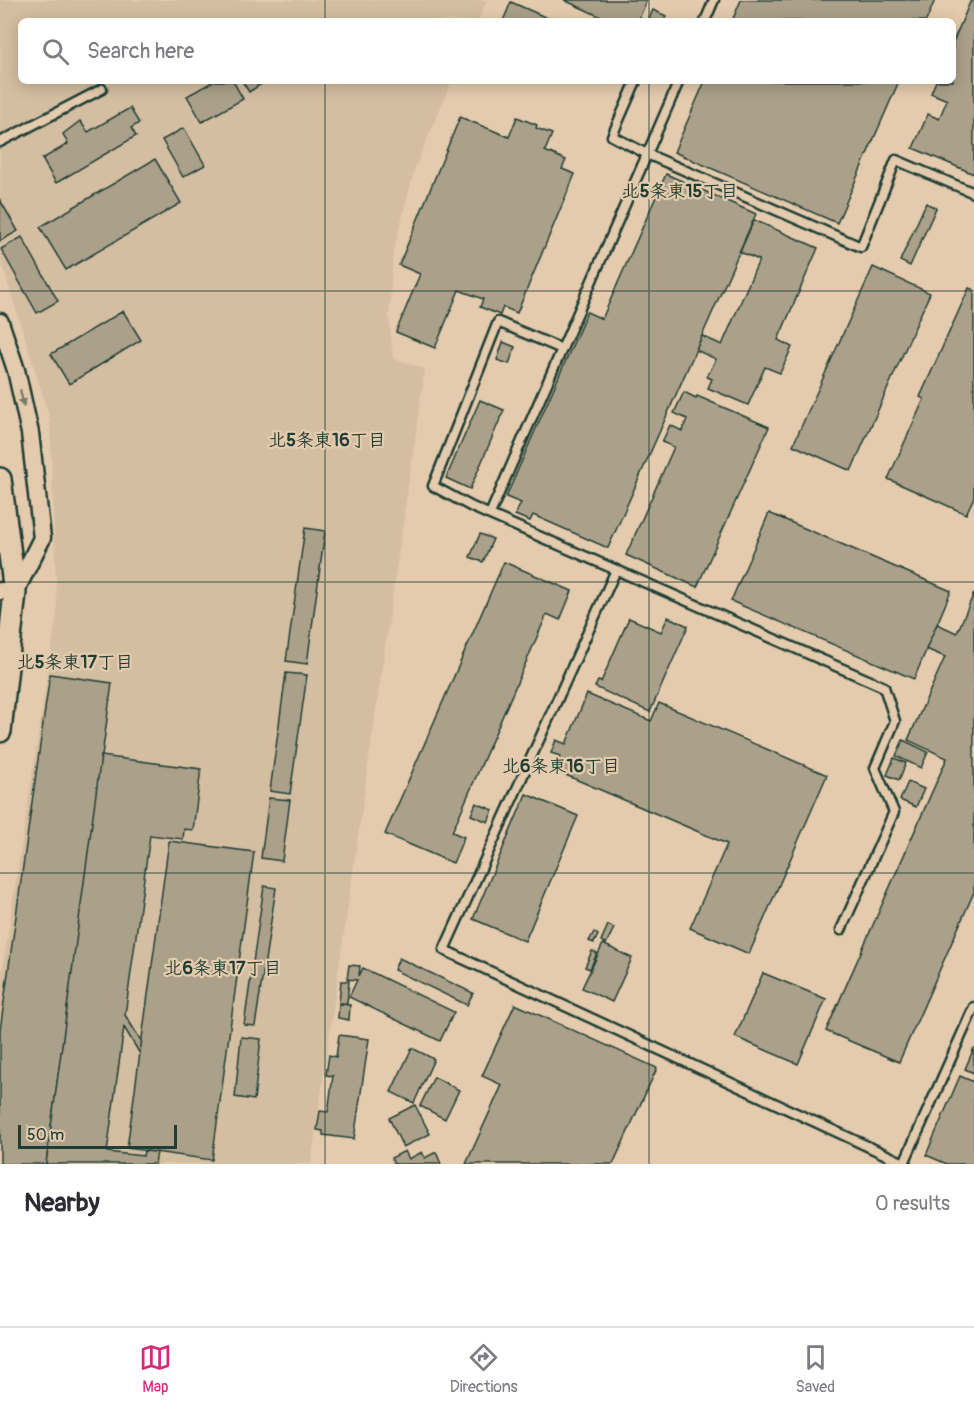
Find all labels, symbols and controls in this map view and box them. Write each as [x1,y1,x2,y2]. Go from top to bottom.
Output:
search box [18,18,956,84]
icon: search [39,35,72,68]
text: Search here [87,37,194,65]
district label: 北5条東15丁目 [622,180,738,203]
one-way arrow [18,389,27,408]
district label: 北5条東16丁目 [268,429,386,452]
district label: 北5条東17丁目 [17,651,133,674]
district label: 北6条東16丁目 [502,755,620,778]
district label: 北6条東17丁目 [164,957,282,980]
scale bar [18,1122,177,1150]
text: 50 m [27,1125,64,1145]
text: Nearby [24,1187,100,1219]
text: 0 results [875,1191,950,1216]
tab: Map [139,1341,172,1397]
tab: Directions [450,1341,518,1397]
tab: Saved [795,1341,835,1397]

